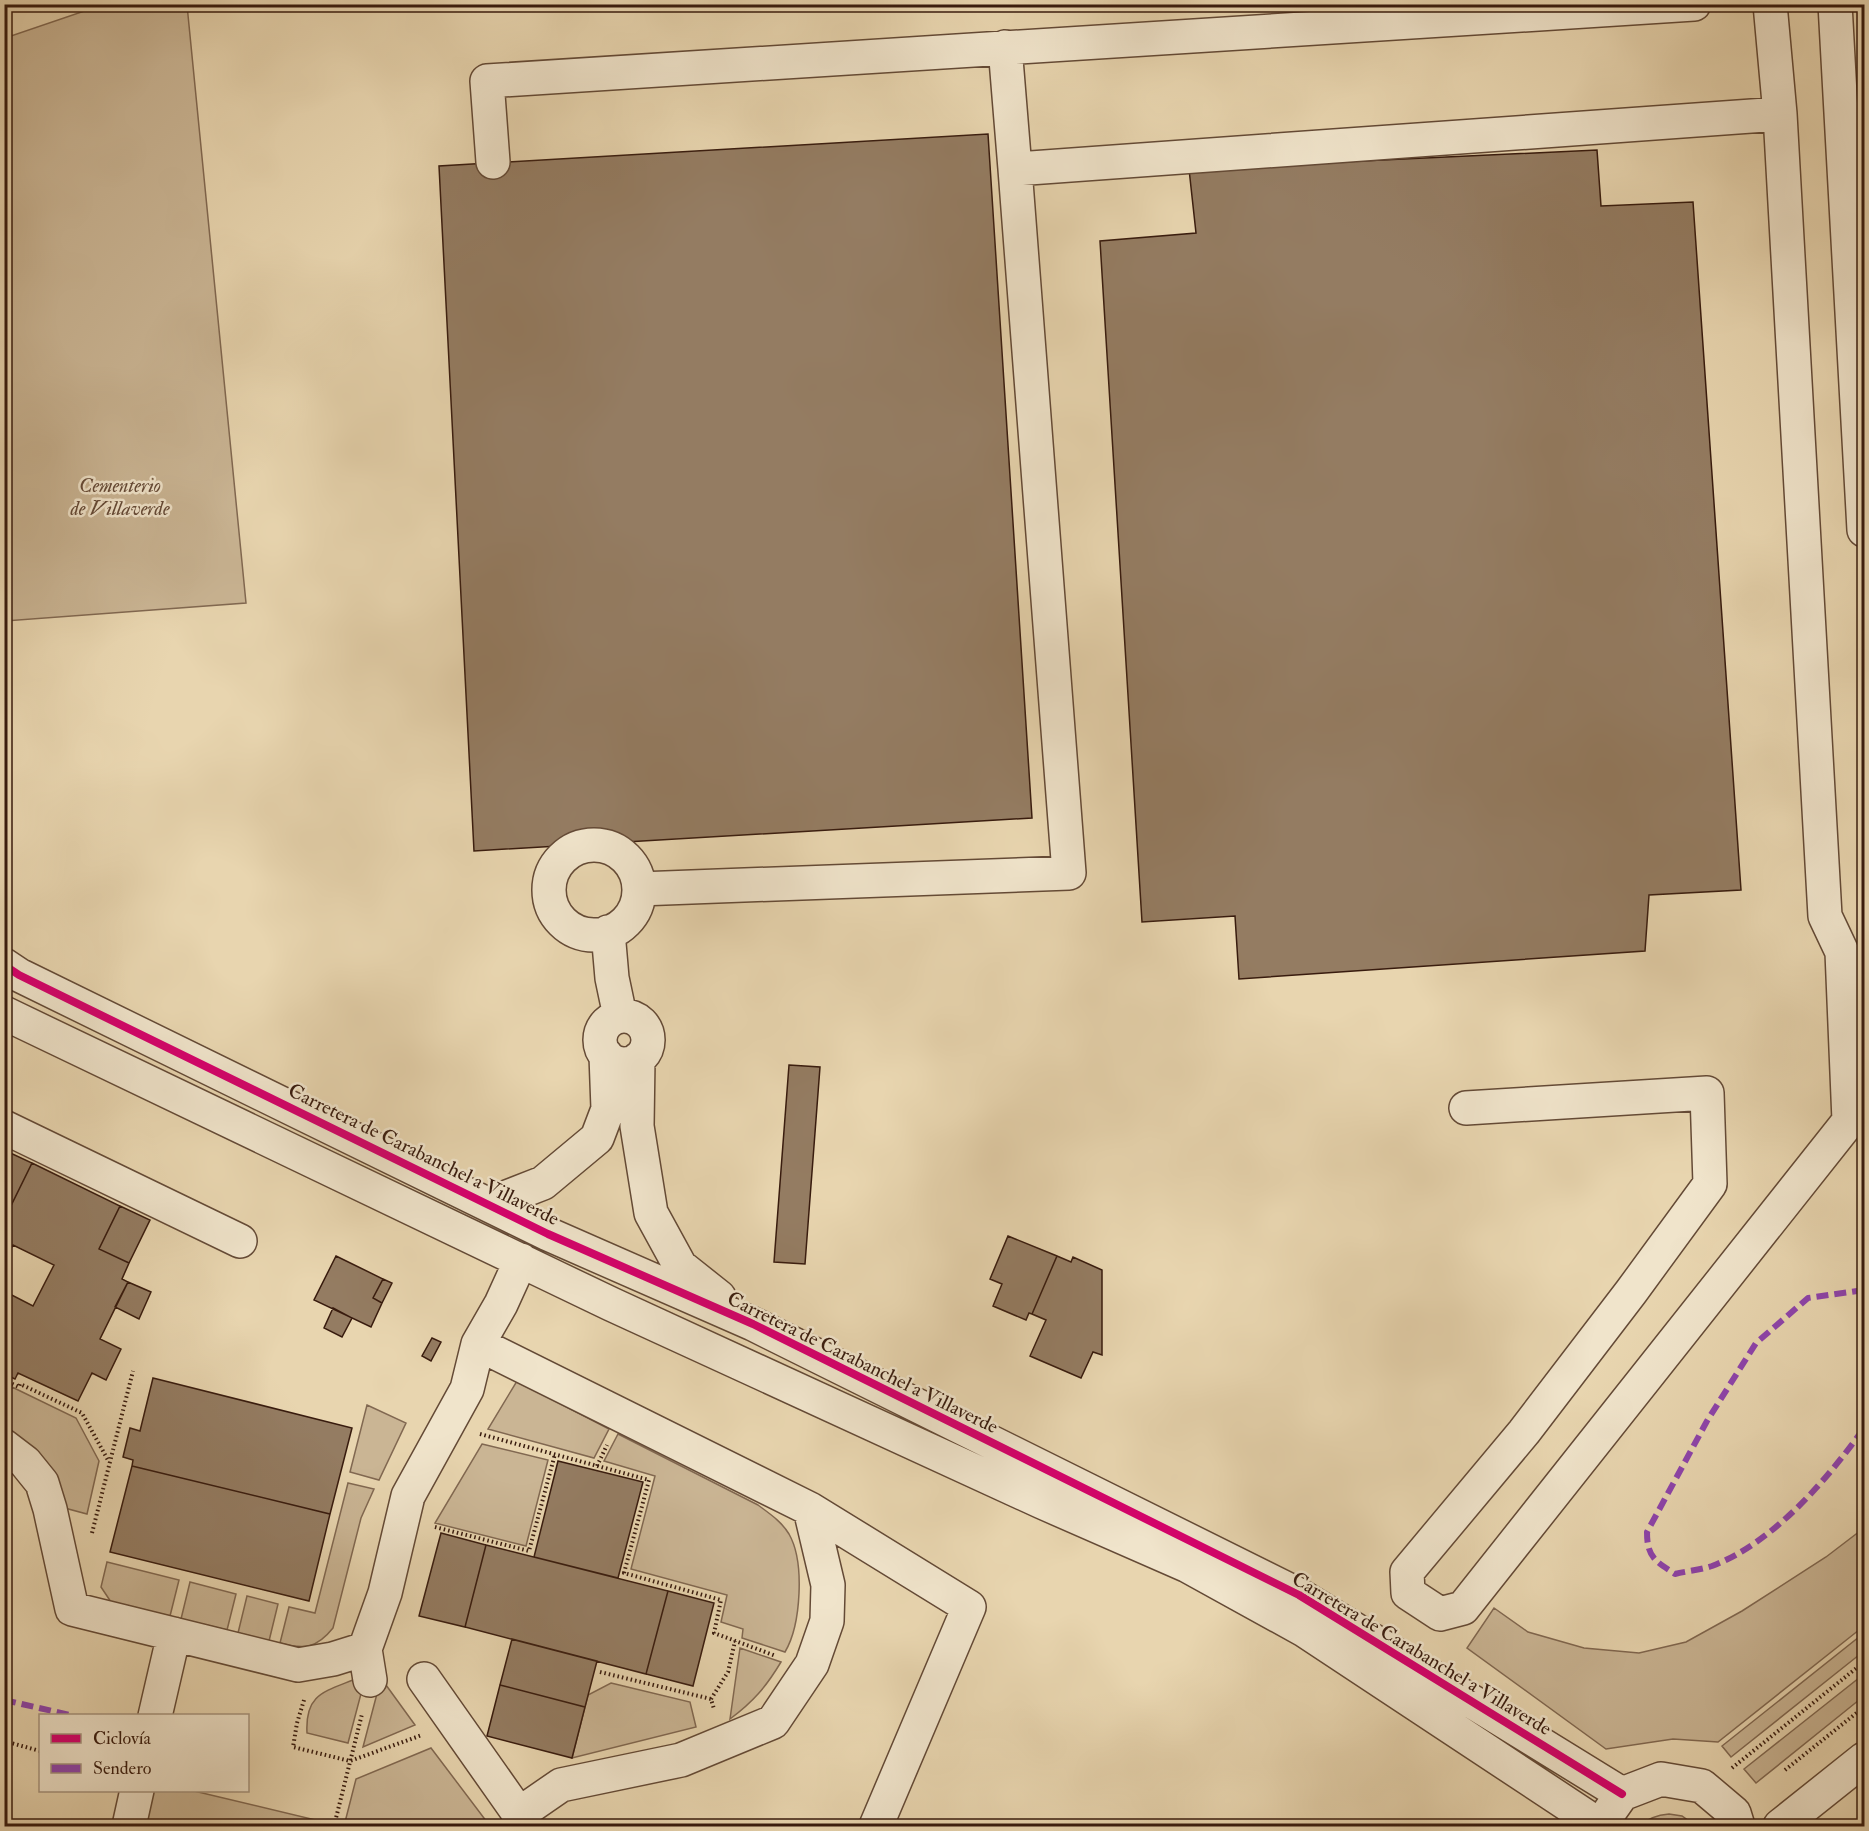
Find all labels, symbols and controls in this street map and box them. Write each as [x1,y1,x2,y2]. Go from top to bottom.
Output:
park label: Cementerio de Villaverde [69,473,170,521]
street label: Carretera de Carabanchel a Villaverde [284,1078,563,1231]
street label: Carretera de Carabanchel a Villaverde [723,1286,1002,1439]
street label: Carretera de Carabanchel a Villaverde [1287,1566,1556,1741]
legend [39,1714,249,1792]
text: Ciclovía [93,1727,152,1750]
text: Sendero [93,1757,152,1780]

